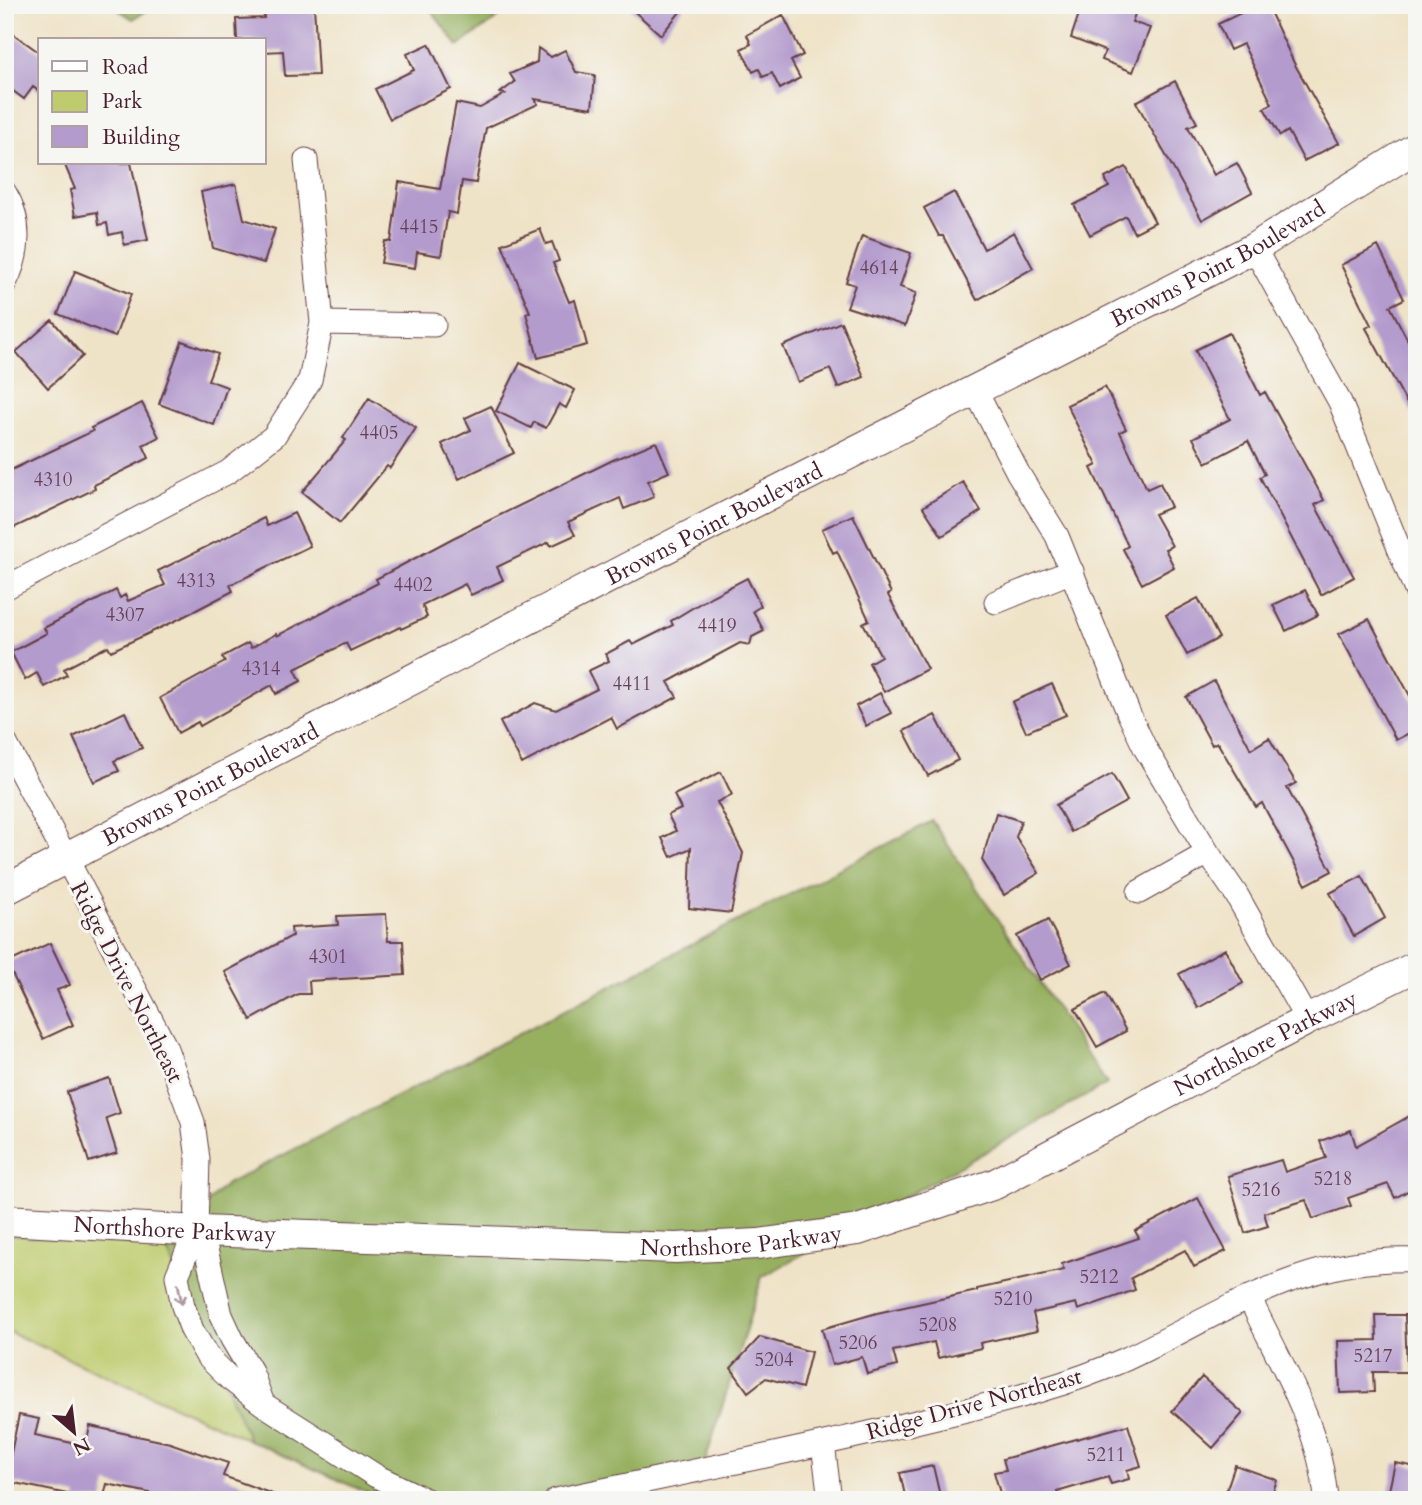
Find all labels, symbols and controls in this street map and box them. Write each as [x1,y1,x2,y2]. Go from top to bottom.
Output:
legend [38,38,266,164]
text: Road [102,53,148,82]
text: Park [102,87,143,116]
text: Building [102,123,180,152]
street label: Browns Point Boulevard [1105,192,1331,334]
house number: 4415 [400,214,438,240]
house number: 4614 [860,255,899,281]
house number: 4405 [360,420,398,446]
street label: Browns Point Boulevard [600,454,828,592]
house number: 4310 [34,467,73,493]
house number: 4313 [177,568,215,594]
house number: 4402 [394,572,433,598]
house number: 4307 [106,602,145,628]
house number: 4419 [698,613,737,639]
house number: 4314 [242,656,281,682]
house number: 4411 [613,671,651,697]
street label: Browns Point Boulevard [96,715,325,853]
street label: Ridge Drive Northeast [63,876,191,1088]
house number: 4301 [309,944,347,970]
street label: Northshore Parkway [1168,982,1362,1103]
house number: 5218 [1314,1166,1352,1192]
house number: 5216 [1242,1177,1280,1203]
street label: Northshore Parkway [73,1208,277,1249]
street label: Northshore Parkway [639,1217,844,1264]
house number: 5212 [1080,1264,1119,1290]
one-way arrow [174,1282,188,1305]
house number: 5210 [994,1286,1033,1312]
house number: 5208 [919,1312,957,1338]
house number: 5206 [839,1330,877,1356]
house number: 5217 [1354,1343,1393,1369]
house number: 5204 [755,1347,794,1373]
street label: Ridge Drive Northeast [863,1360,1085,1448]
north arrow [38,1396,108,1466]
text: N [68,1431,95,1462]
house number: 5211 [1087,1442,1125,1468]

